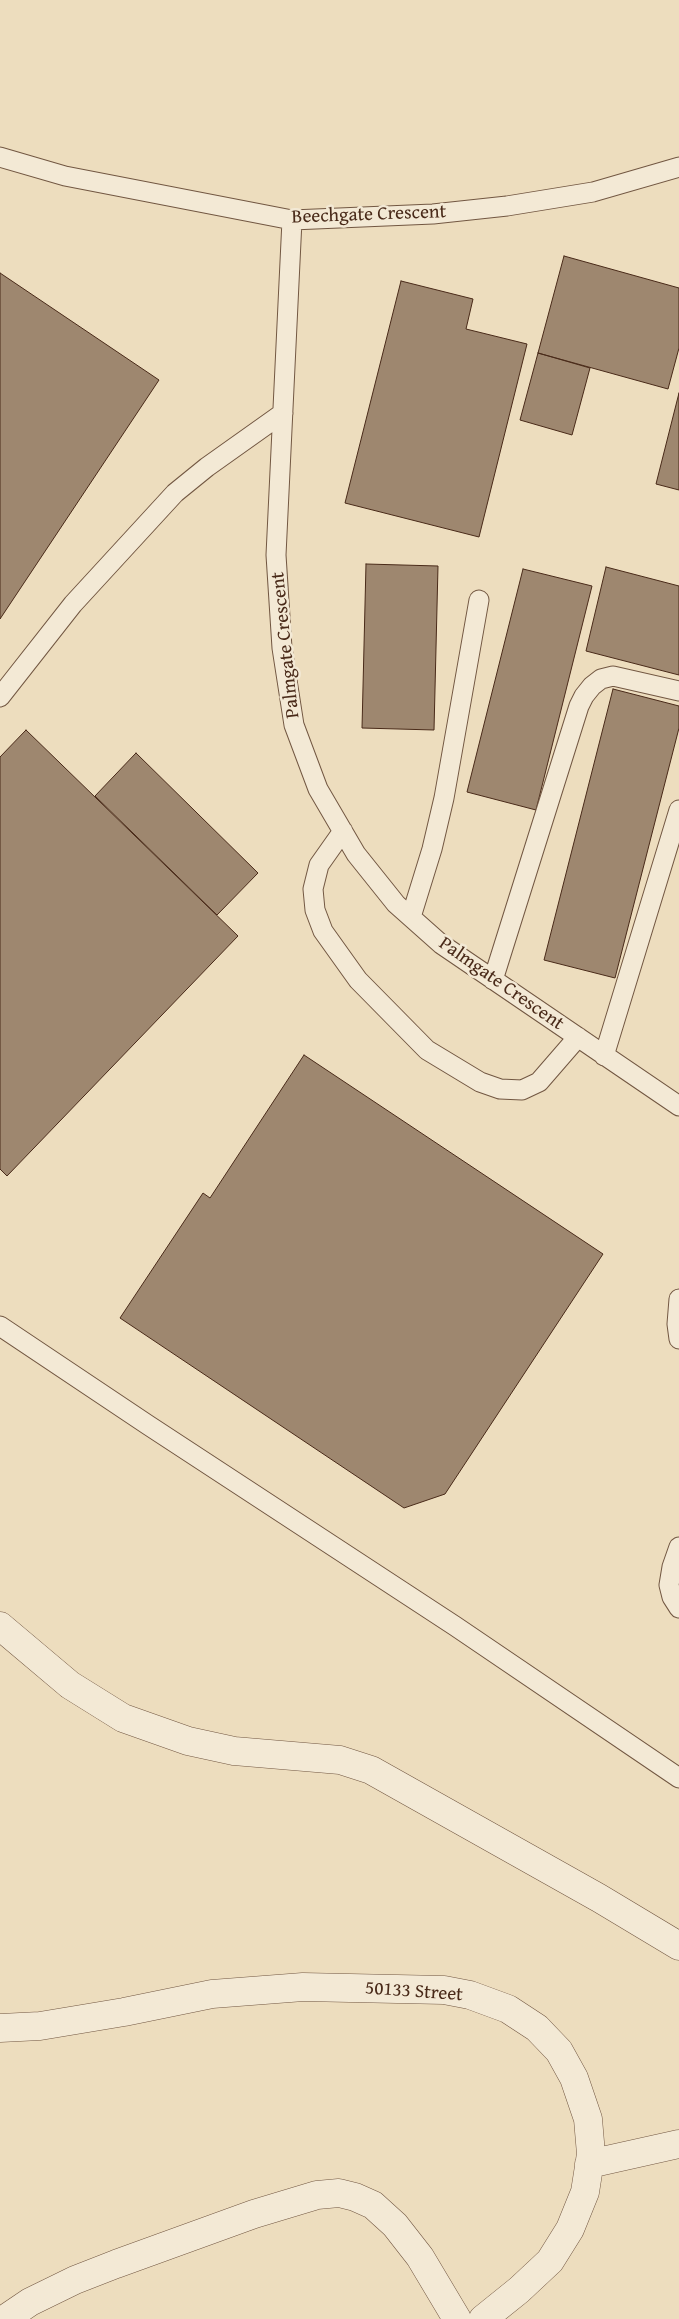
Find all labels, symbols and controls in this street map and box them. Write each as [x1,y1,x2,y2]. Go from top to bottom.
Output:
street label: Beechgate Crescent [291,201,447,229]
street label: Palmgate Crescent [267,571,305,719]
street label: Palmgate Crescent [434,932,568,1036]
street label: 50133 Street [364,1977,464,2007]

